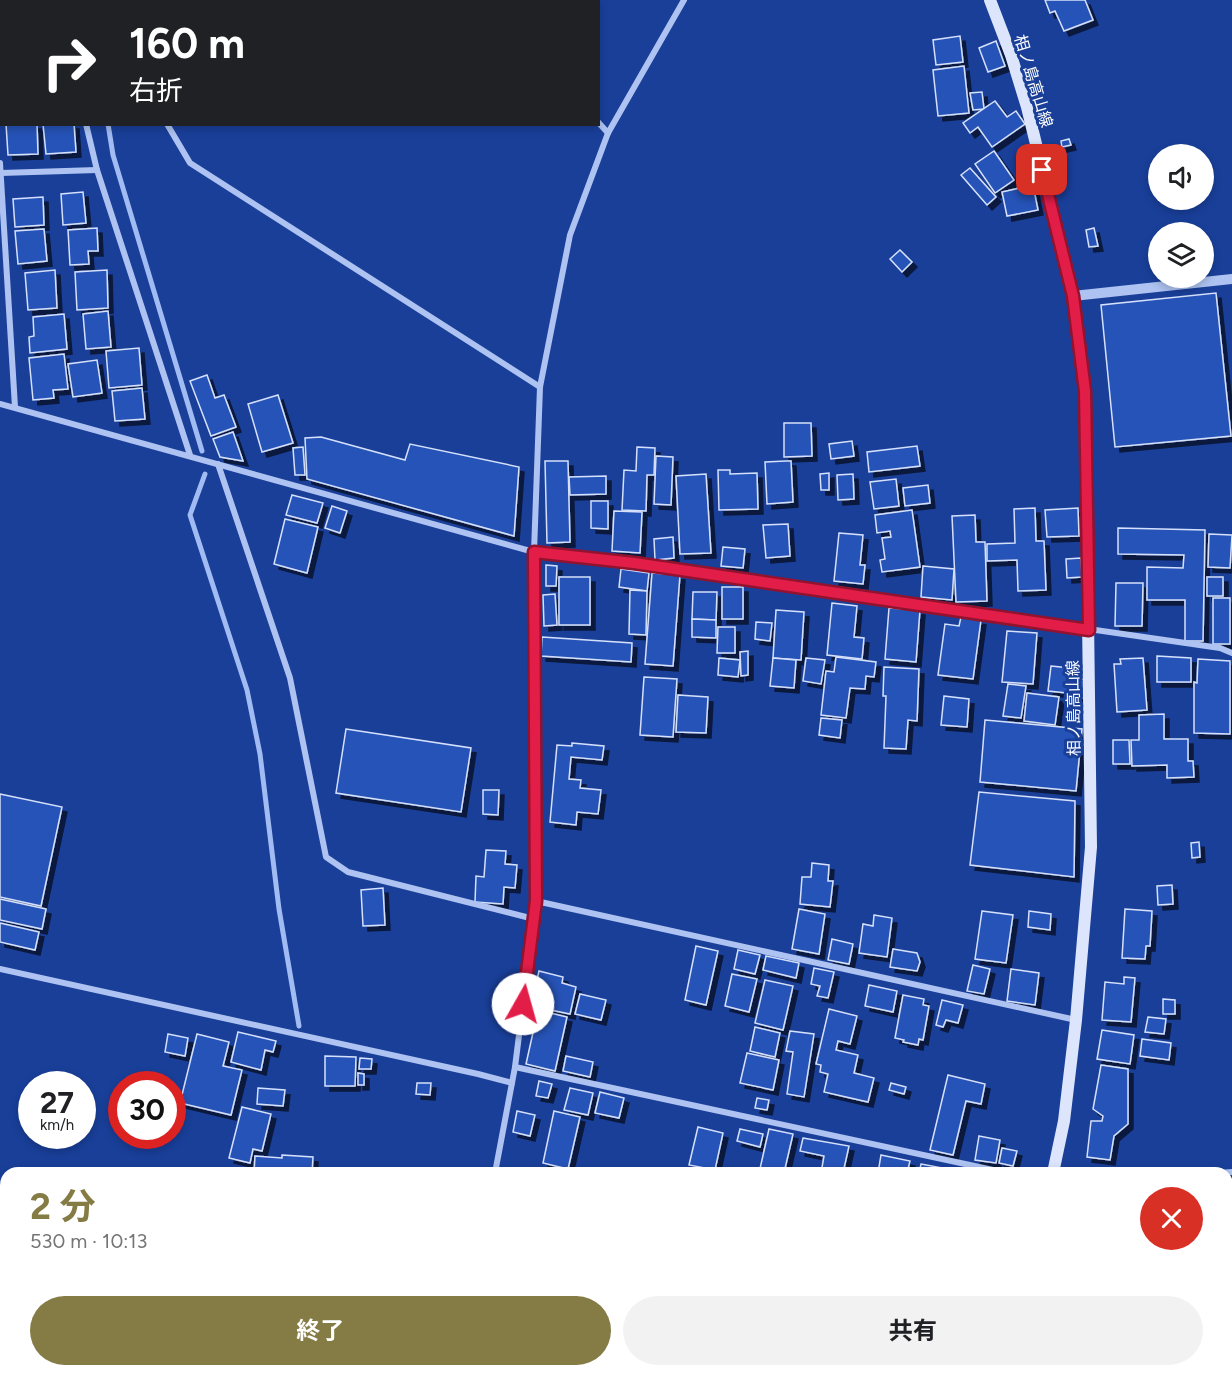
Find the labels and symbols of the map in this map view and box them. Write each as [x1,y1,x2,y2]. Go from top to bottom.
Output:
street label: 相ノ島高山線 [1010,32,1057,130]
pin [1016,144,1067,195]
street label: 相ノ島高山線 [1063,660,1084,756]
position arrow [491,972,555,1036]
speed limit sign: 30 [108,1071,186,1149]

